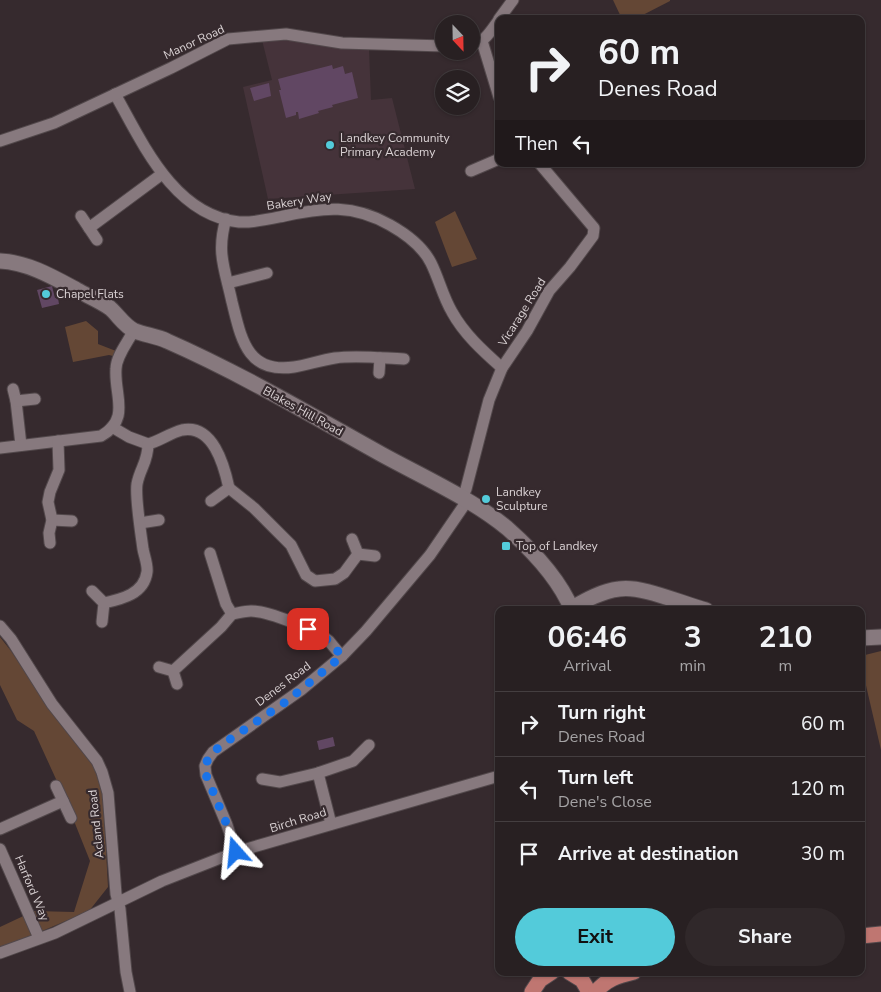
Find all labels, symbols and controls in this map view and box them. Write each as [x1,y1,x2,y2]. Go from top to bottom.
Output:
north arrow [435,15,480,60]
map controls [435,15,480,115]
street label: Manor Road [161,21,227,63]
text: 60 m [598,29,680,76]
icon: right [515,35,580,100]
button: layers [435,70,480,115]
text: Denes Road [598,74,718,104]
place label: Landkey Community Primary Academy [340,130,451,160]
icon: left [568,130,596,158]
text: Then [515,131,558,157]
marker: Landkey Community Primary Academy [324,139,336,151]
street label: Bakery Way [265,188,333,214]
street label: Vicarage Road [494,275,549,350]
place label: Chapel Flats [56,286,124,302]
marker: Chapel Flats [40,288,52,300]
street label: Blakes Hill Road [260,382,346,440]
place label: Landkey Sculpture [496,484,548,514]
marker: Landkey Sculpture [480,493,492,505]
place label: Top of Landkey [516,538,599,554]
marker: Top of Landkey [500,540,512,552]
pin [287,608,329,650]
icon: arrive [294,615,322,643]
text: 06:46 [548,617,627,658]
text: 3 [684,617,702,658]
text: 210 [758,617,812,658]
text: Arrival [563,655,611,677]
text: min [679,655,706,677]
text: m [779,655,792,677]
street label: Denes Road [252,658,314,710]
text: Turn right [558,700,645,726]
icon: right [515,710,543,738]
text: 60 m [801,711,845,737]
text: Denes Road [558,726,645,748]
text: Turn left [558,765,633,791]
icon: left [515,775,543,803]
text: 120 m [790,776,845,802]
street label: Acland Road [84,789,108,859]
text: Dene's Close [558,791,652,813]
street label: Birch Road [268,804,328,836]
position arrow [209,825,261,877]
icon: arrive [515,840,543,868]
text: Arrive at destination [558,841,739,867]
text: 30 m [801,841,845,867]
street label: Harford Way [11,853,53,924]
button: Exit [515,908,675,966]
button: Share [685,908,845,966]

